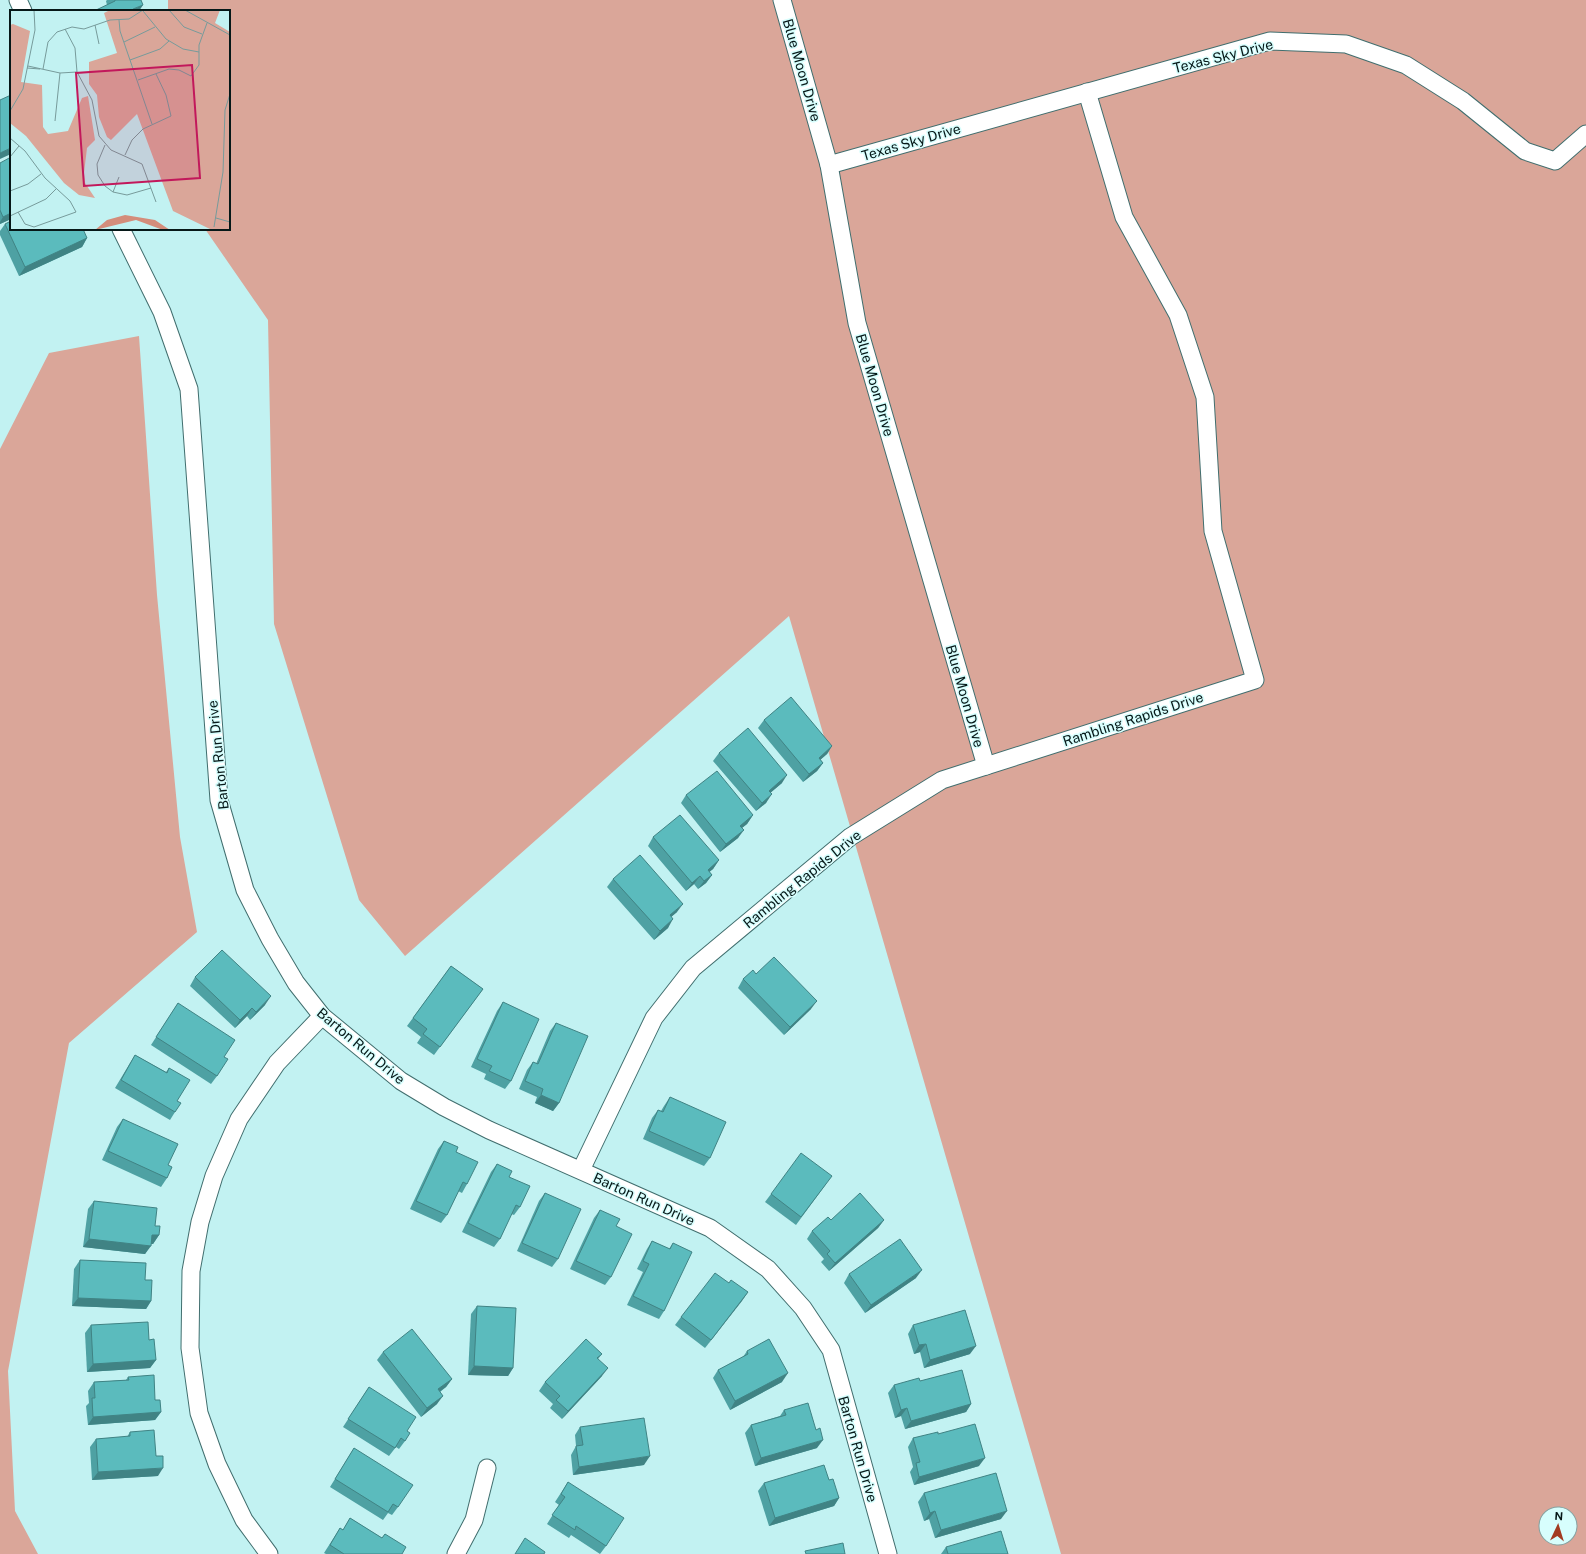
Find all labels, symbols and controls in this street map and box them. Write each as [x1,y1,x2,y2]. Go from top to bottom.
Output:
inset map [10,10,230,230]
street label: Blue Moon Drive [780,17,824,123]
street label: Texas Sky Drive [1171,36,1275,76]
street label: Texas Sky Drive [860,120,962,164]
street label: Blue Moon Drive [853,332,897,438]
street label: Blue Moon Drive [943,643,987,749]
street label: Rambling Rapids Drive [1061,689,1205,749]
street label: Barton Run Drive [204,700,232,810]
street label: Rambling Rapids Drive [740,827,864,931]
street label: Barton Run Drive [314,1005,408,1087]
street label: Barton Run Drive [591,1169,697,1229]
street label: Barton Run Drive [835,1394,881,1504]
north arrow [1538,1506,1578,1546]
text: N [1554,1510,1563,1522]

